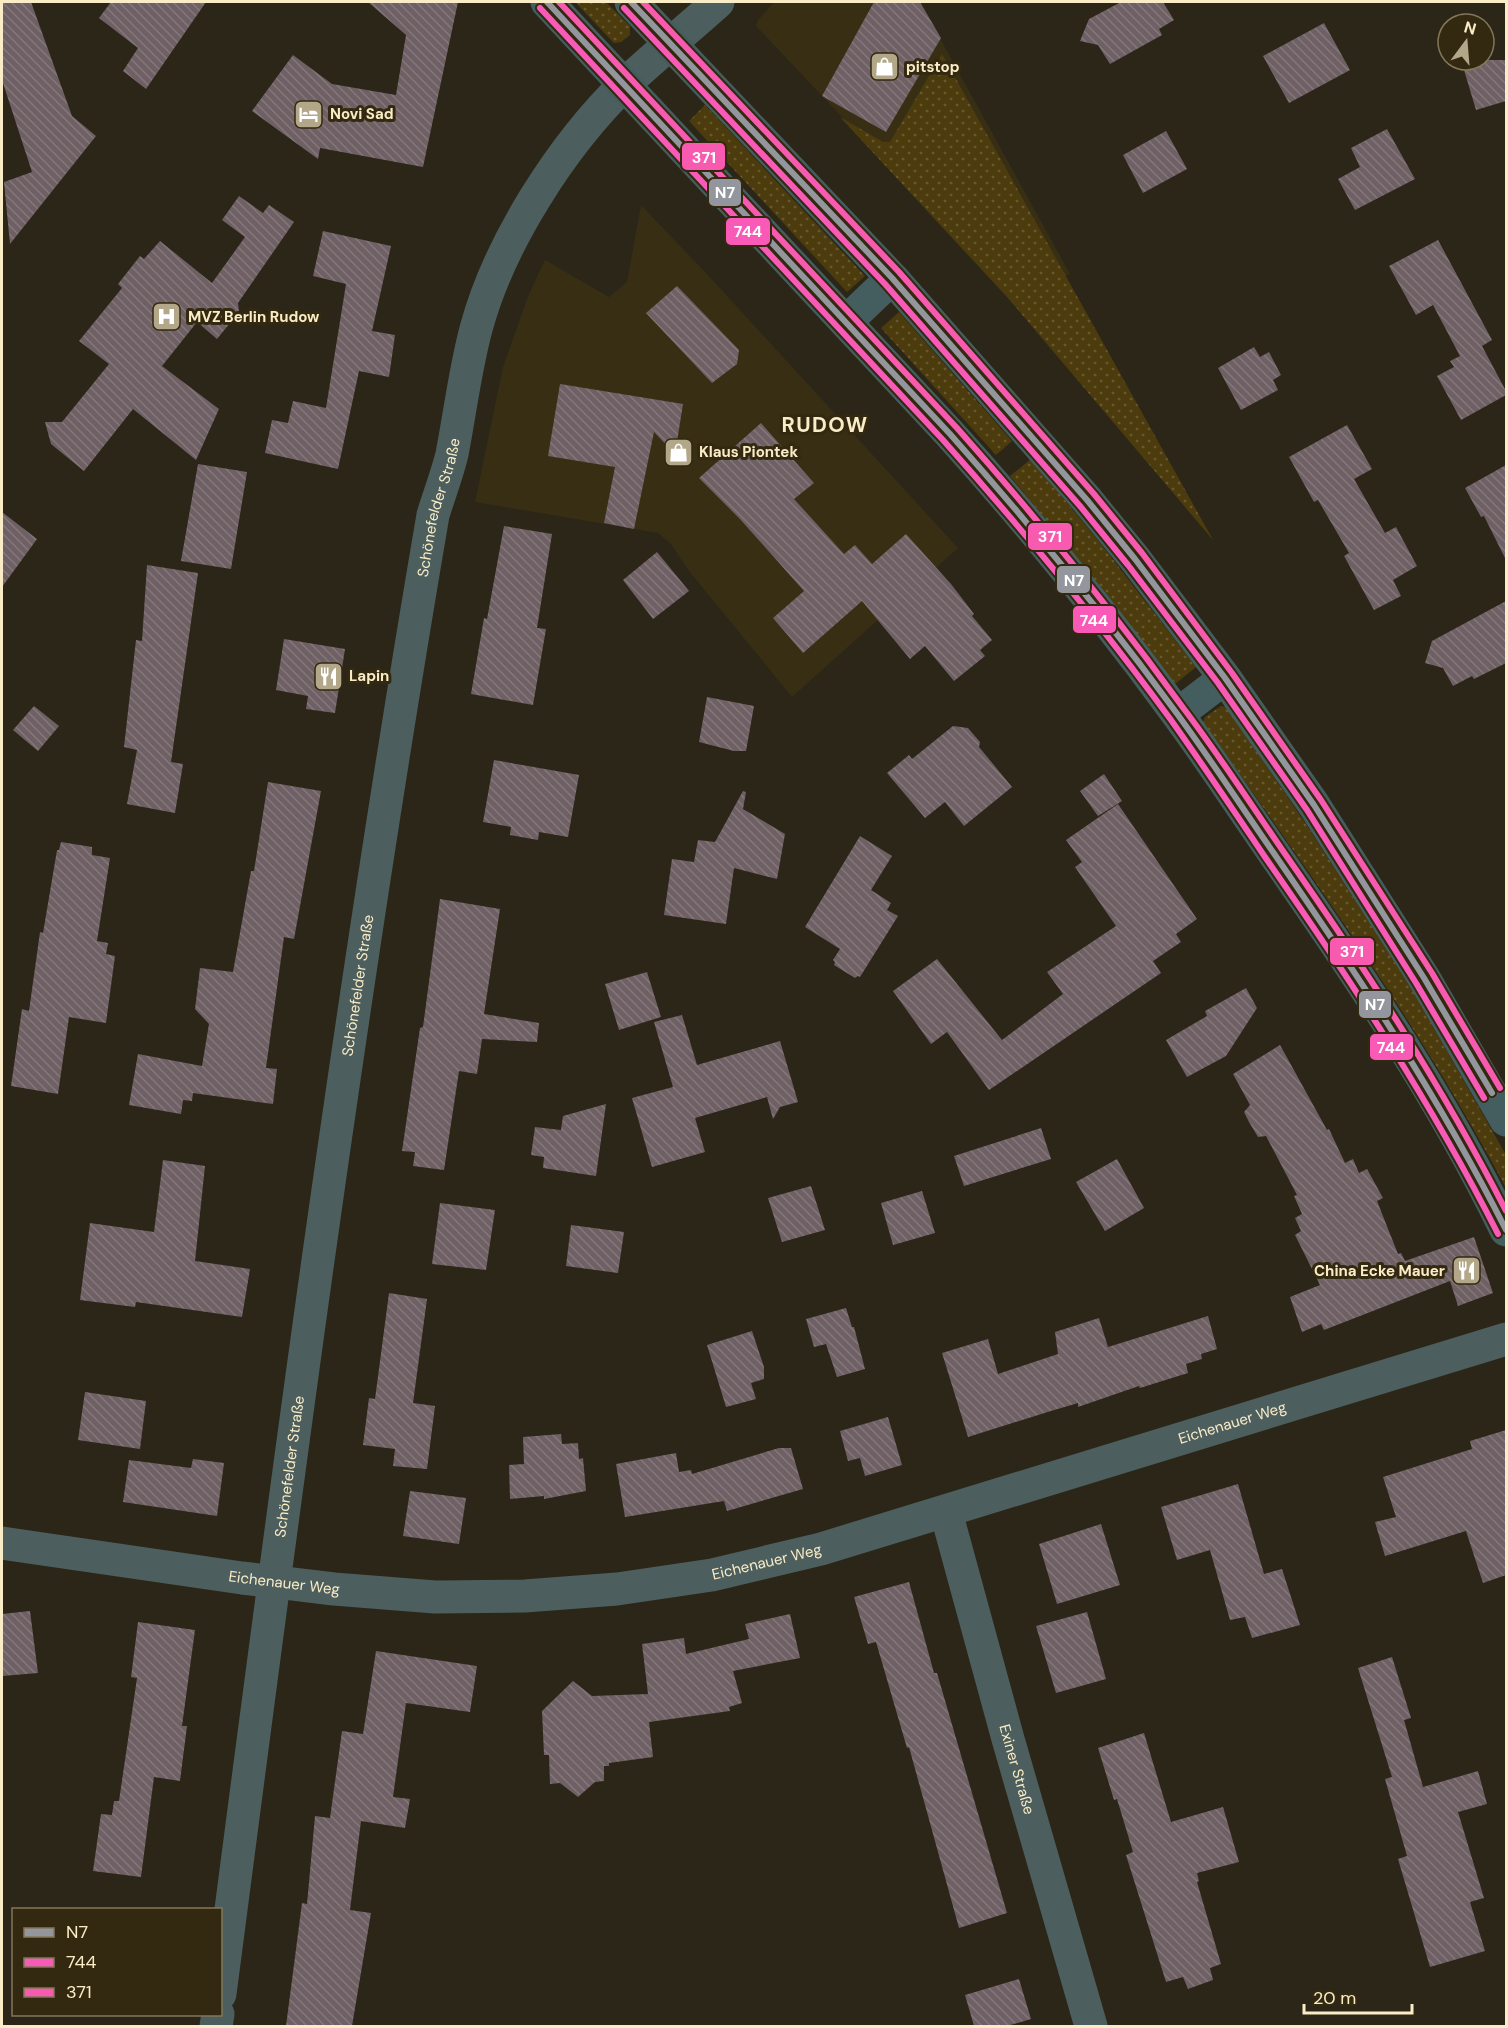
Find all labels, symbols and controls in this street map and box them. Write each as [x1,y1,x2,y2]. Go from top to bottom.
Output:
north arrow [1436,12,1496,72]
text: N [1461,16,1479,40]
shop icon: pitstop [869,51,901,83]
place label: pitstop [906,57,960,77]
hotel icon: Novi Sad [293,98,325,130]
place label: Novi Sad [330,104,394,124]
line badge: 371 [681,142,726,171]
text: 371 [692,147,716,168]
line badge: N7 [708,178,742,207]
text: N7 [715,182,736,203]
line badge: 744 [725,217,771,246]
text: 744 [734,221,762,242]
hospital icon: MVZ Berlin Rudow [151,301,183,333]
place label: MVZ Berlin Rudow [188,307,320,327]
district label: RUDOW [781,411,869,439]
street label: Schönefelder Straße [413,436,465,579]
shop icon: Klaus Piontek [662,436,694,468]
place label: Klaus Piontek [699,442,798,462]
line badge: 371 [1027,522,1073,551]
text: 371 [1038,526,1062,547]
line badge: N7 [1056,565,1091,594]
text: N7 [1064,570,1085,591]
line badge: 744 [1072,605,1117,634]
text: 744 [1080,610,1108,631]
restaurant icon: Lapin [312,660,344,692]
place label: Lapin [349,666,389,686]
street label: Schönefelder Straße [338,913,378,1057]
line badge: 371 [1329,937,1375,966]
text: 371 [1340,941,1364,962]
line badge: N7 [1358,990,1392,1019]
text: N7 [1365,994,1386,1015]
line badge: 744 [1369,1033,1414,1061]
text: 744 [1377,1037,1405,1058]
restaurant icon: China Ecke Mauer [1450,1255,1482,1287]
place label: China Ecke Mauer [1314,1261,1445,1281]
street label: Schönefelder Straße [270,1394,309,1539]
street label: Eichenauer Weg [1176,1397,1289,1449]
street label: Eichenauer Weg [710,1539,823,1585]
street label: Eichenauer Weg [227,1566,341,1599]
street label: Exiner Straße [994,1722,1039,1817]
legend [12,1908,222,2016]
text: N7 [66,1920,88,1944]
text: 744 [66,1950,96,1974]
scale bar [1304,1977,1412,2015]
text: 371 [66,1980,92,2004]
text: 20 m [1313,1986,1356,2010]

